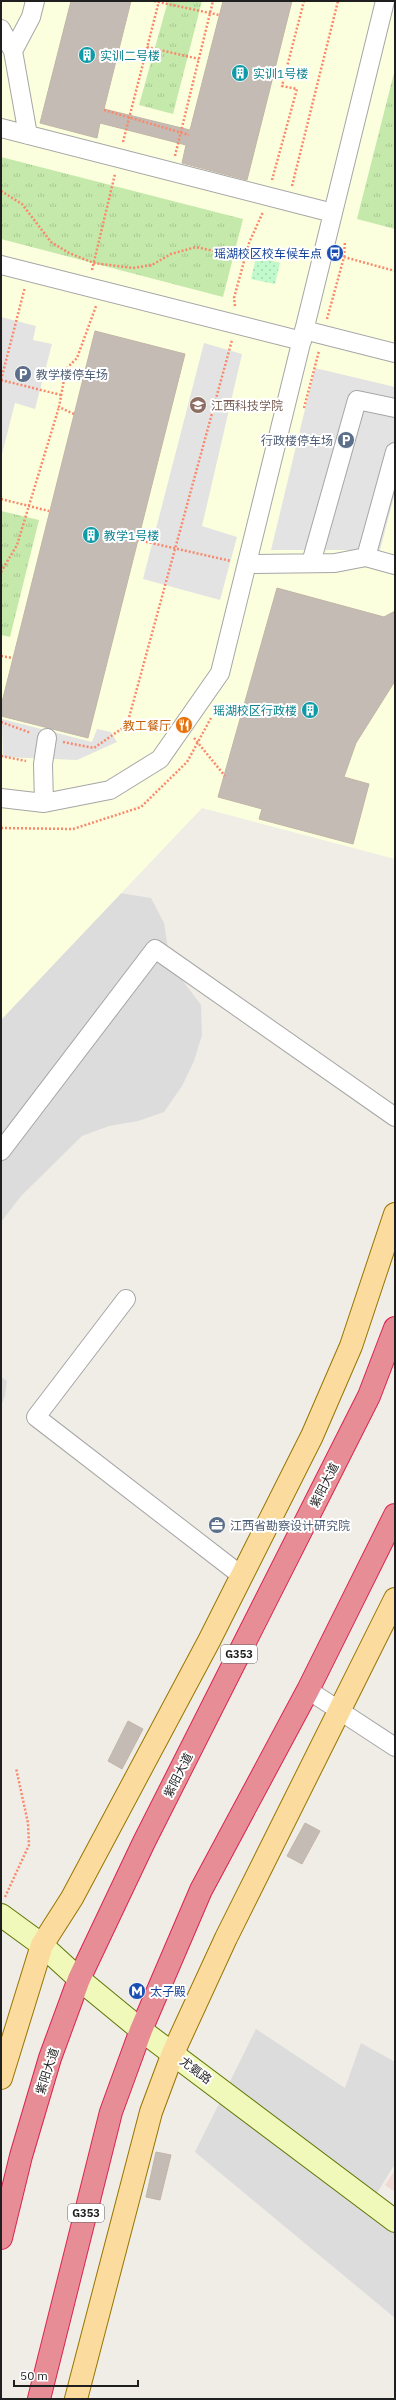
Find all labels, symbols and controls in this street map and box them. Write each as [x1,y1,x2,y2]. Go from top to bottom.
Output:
building icon: 实训二号楼 [77,45,97,65]
place label: 实训二号楼 [100,48,160,63]
building icon: 实训1号楼 [230,63,250,83]
place label: 实训1号楼 [253,66,308,81]
bus stop icon: 瑶湖校区校车候车点 [325,243,345,263]
place label: 瑶湖校区校车候车点 [214,246,322,261]
parking icon: 教学楼停车场 [13,364,33,384]
place label: 教学楼停车场 [36,367,108,382]
school or university icon: 江西科技学院 [188,395,208,415]
place label: 江西科技学院 [211,398,283,413]
parking icon: 行政楼停车场 [336,430,356,450]
place label: 行政楼停车场 [261,433,333,448]
building icon: 教学1号楼 [81,525,101,545]
place label: 教学1号楼 [104,528,159,543]
building icon: 瑶湖校区行政楼 [300,700,320,720]
place label: 瑶湖校区行政楼 [213,703,297,718]
restaurant icon: 教工餐厅 [174,715,194,735]
place label: 教工餐厅 [123,718,171,733]
street label: 紫阳大道 [306,1460,342,1510]
office icon: 江西省勘察设计研究院 [207,1515,227,1535]
place label: 江西省勘察设计研究院 [230,1518,350,1533]
road number: G353 [221,1645,257,1663]
street label: 紫阳大道 [160,1750,196,1800]
metro station icon: 太子殿 [127,1981,147,2001]
place label: 太子殿 [150,1984,186,1999]
street label: 紫阳大道 [32,2046,62,2096]
street label: 尤氨路 [177,2053,215,2087]
road number: G353 [68,2204,104,2222]
scale bar [14,2362,138,2388]
text: 50 m [20,2368,48,2383]

